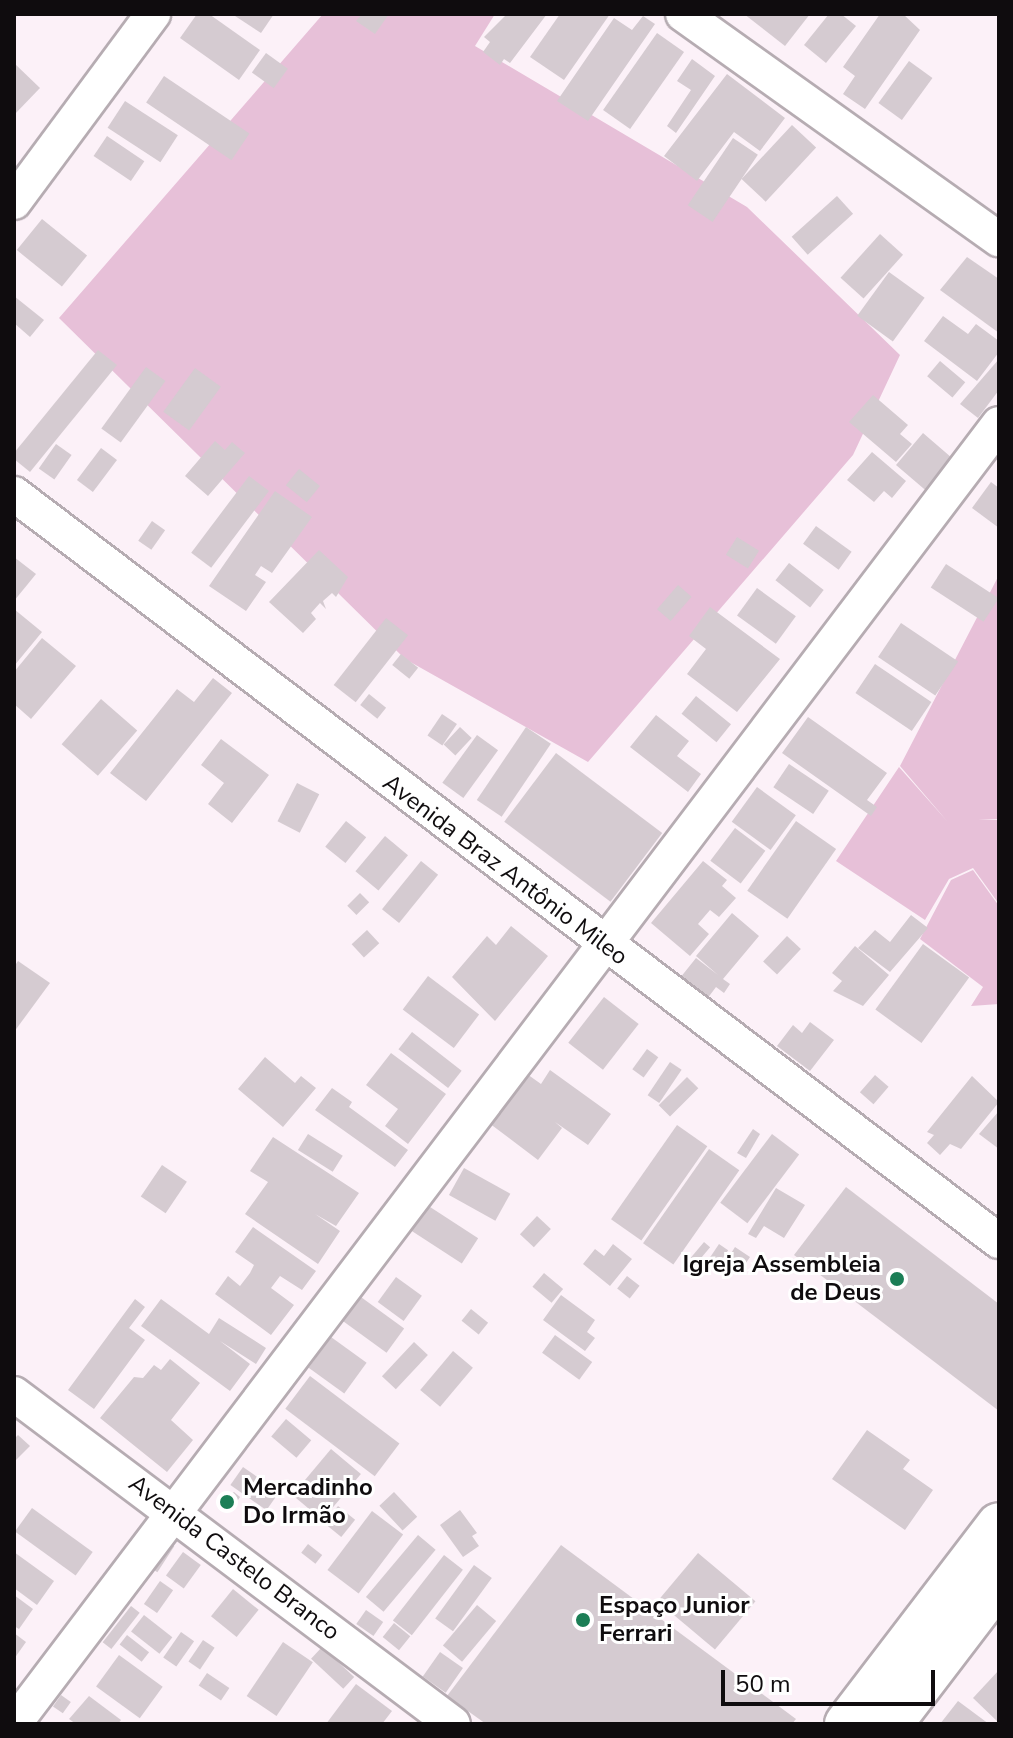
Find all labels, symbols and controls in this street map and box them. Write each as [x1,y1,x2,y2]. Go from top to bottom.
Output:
street label: Avenida Braz Antônio Mileo [377,768,633,972]
place label: Igreja Assembleia de Deus [682,1251,881,1307]
marker: Igreja Assembleia de Deus [888,1270,906,1288]
street label: Avenida Castelo Branco [123,1469,345,1647]
place label: Mercadinho Do Irmão [243,1474,373,1530]
marker: Mercadinho Do Irmão [218,1493,236,1511]
place label: Espaço Junior Ferrari [599,1592,750,1648]
marker: Espaço Junior Ferrari [574,1611,592,1629]
scale bar [725,1654,939,1704]
text: 50 m [735,1668,791,1700]

